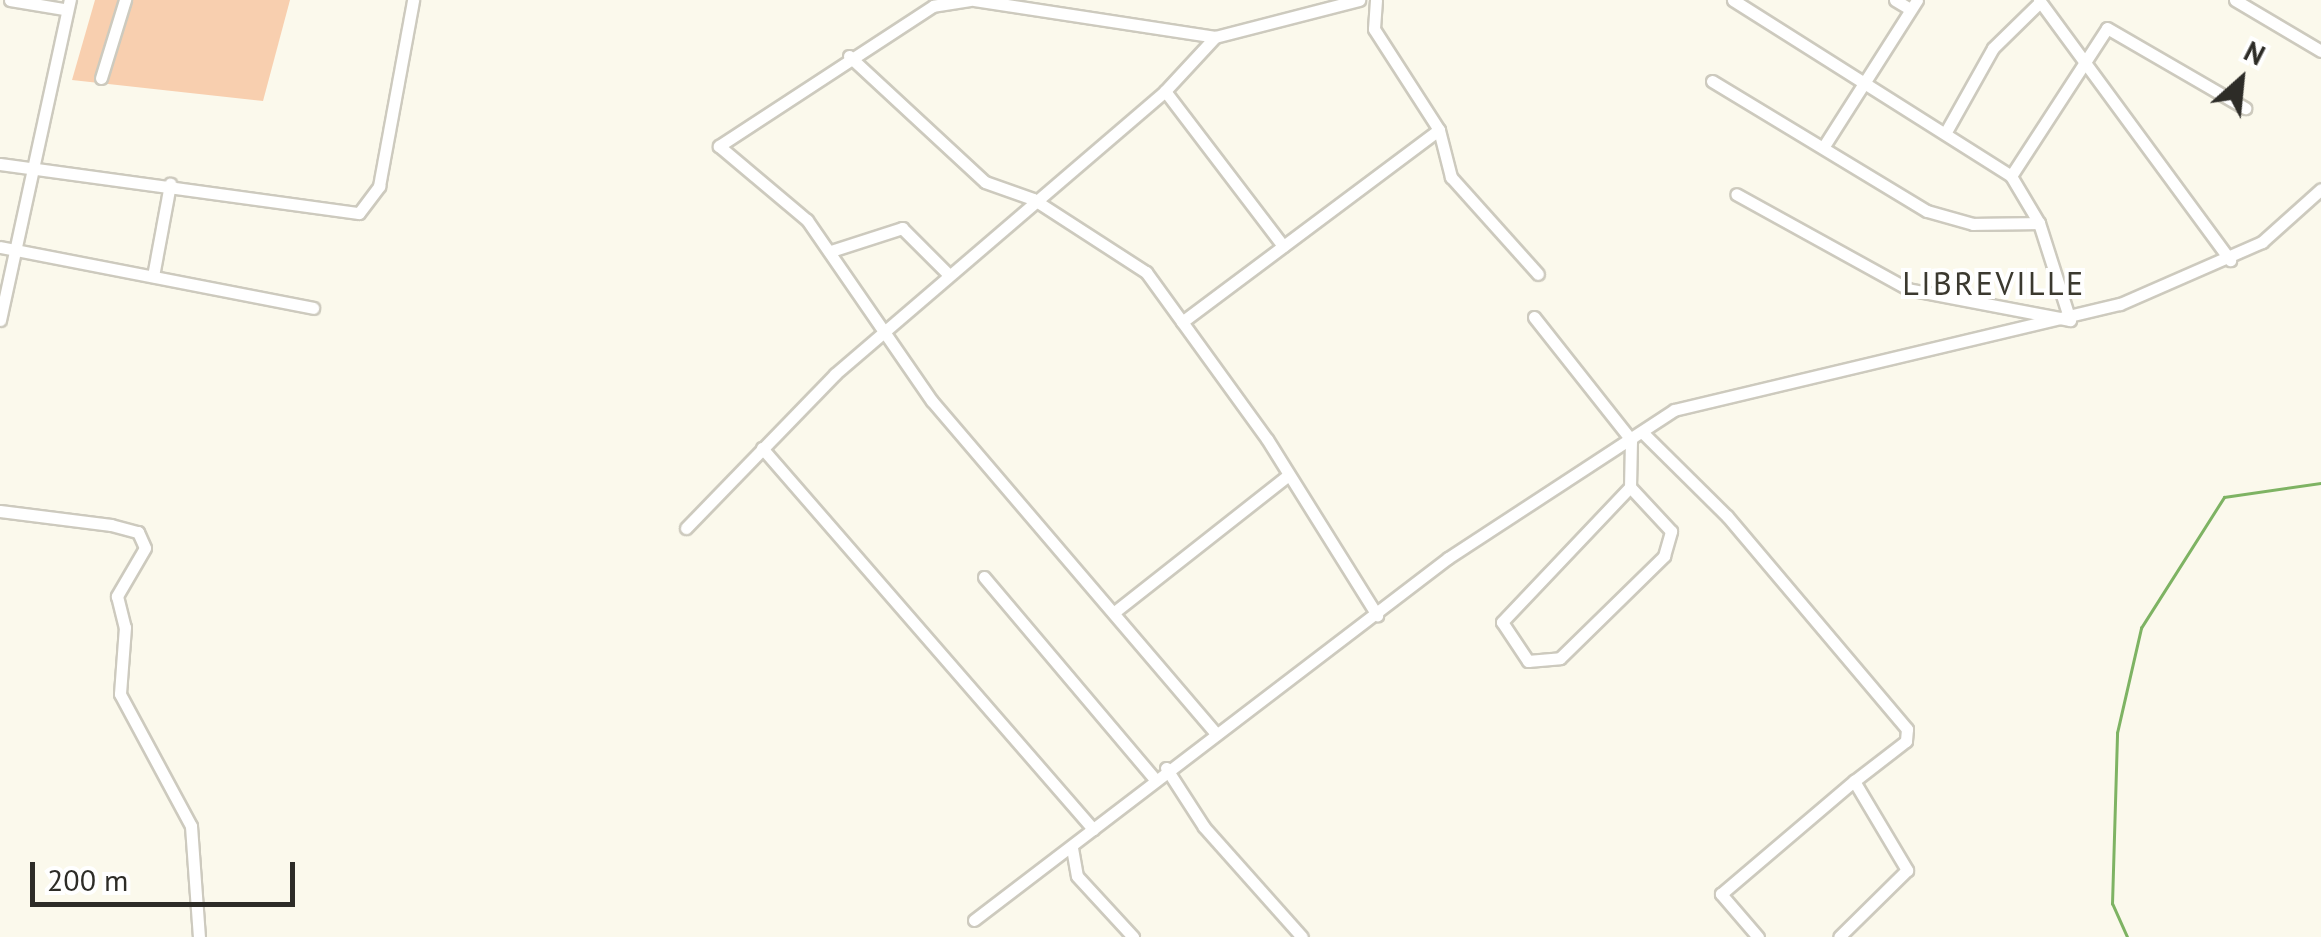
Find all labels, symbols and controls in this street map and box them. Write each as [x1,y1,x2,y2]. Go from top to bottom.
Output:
north arrow [2191,30,2291,130]
text: N [2238,32,2271,73]
district label: LIBREVILLE [1902,264,2086,302]
scale bar [35,842,300,904]
text: 200 m [47,860,128,899]

